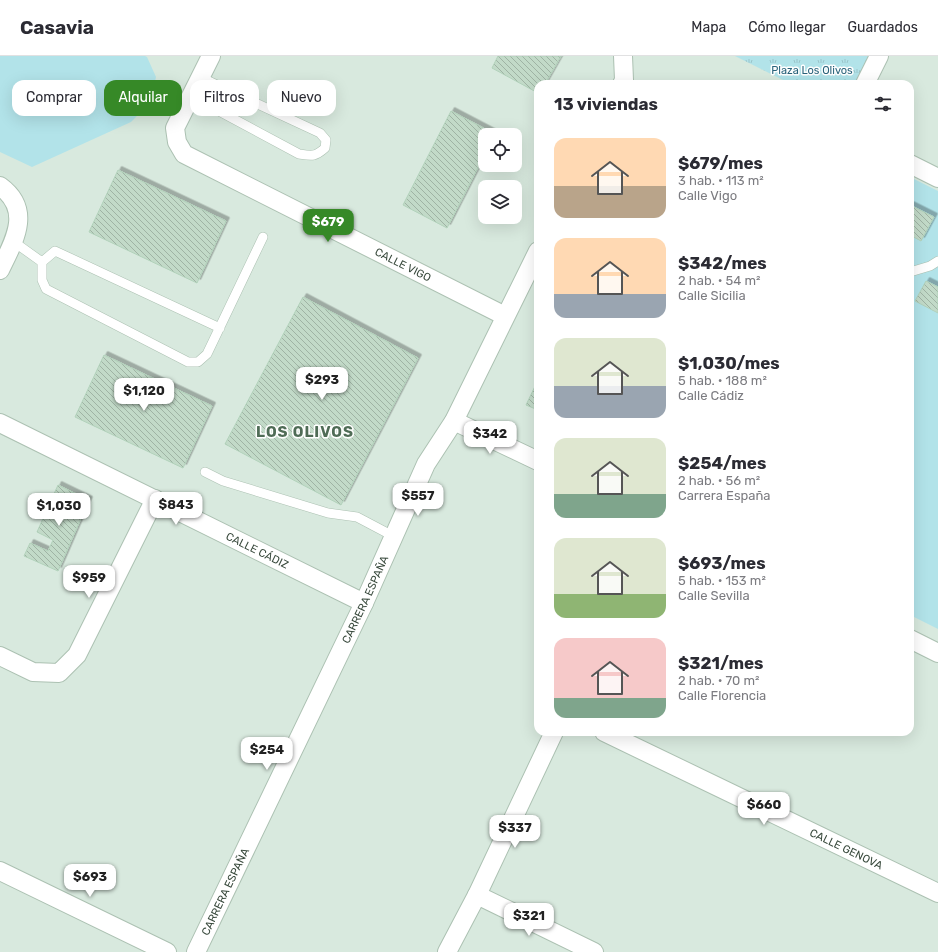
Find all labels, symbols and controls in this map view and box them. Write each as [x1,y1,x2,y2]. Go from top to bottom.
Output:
text: Casavia [20,16,94,39]
text: Mapa [691,19,726,36]
text: Cómo llegar [748,19,826,36]
text: Guardados [848,19,918,36]
park label: Plaza Los Olivos [771,64,853,77]
chip: Comprar [12,80,96,116]
chip: Alquilar [104,80,182,116]
chip: Filtros [190,80,259,116]
chip: Nuevo [267,80,336,116]
icon: filters [872,93,894,115]
text: 13 viviendas [554,94,658,114]
map controls [478,128,522,224]
button: locate [478,128,522,172]
text: $679/mes [678,153,763,173]
icon: home [586,154,634,202]
text: 3 hab. · 113 m² [678,173,764,188]
button: layers [478,180,522,224]
text: Calle Vigo [678,188,737,203]
pin: $679 [304,209,352,243]
text: $679 [312,214,344,229]
street label: CALLE VIGO [373,245,433,285]
text: $342/mes [678,253,767,273]
icon: home [586,254,634,302]
text: 2 hab. · 54 m² [678,273,760,288]
text: Calle Sicilia [678,288,746,303]
text: $1,030/mes [678,353,780,373]
icon: home [586,354,634,402]
pin: $293 [298,367,346,401]
text: $293 [305,372,339,387]
text: 5 hab. · 188 m² [678,373,767,388]
pin: $1,120 [111,378,177,412]
text: $1,120 [123,383,165,398]
text: Calle Cádiz [678,388,744,403]
pin: $342 [466,421,514,455]
district label: LOS OLIVOS [256,423,354,441]
text: $342 [473,426,507,441]
text: $254/mes [678,453,766,473]
icon: home [586,454,634,502]
text: 2 hab. · 56 m² [678,473,760,488]
pin: $557 [394,483,442,517]
text: $557 [402,488,434,503]
text: Carrera España [678,488,771,503]
pin: $843 [152,492,200,526]
pin: $1,030 [26,493,92,527]
text: $843 [159,497,193,512]
text: $1,030 [37,498,81,513]
street label: CALLE CÁDIZ [224,530,291,572]
street label: CARRERA ESPAÑA [340,553,392,646]
text: $693/mes [678,553,766,573]
icon: home [586,554,634,602]
pin: $959 [65,565,113,599]
text: $959 [72,570,106,585]
text: 5 hab. · 153 m² [678,573,766,588]
text: Calle Sevilla [678,588,750,603]
text: $321/mes [678,653,764,673]
icon: home [586,654,634,702]
text: 2 hab. · 70 m² [678,673,760,688]
text: Calle Florencia [678,688,766,703]
pin: $254 [243,737,291,771]
text: $254 [250,742,284,757]
pin: $660 [740,792,788,826]
text: $660 [747,797,781,812]
pin: $337 [491,815,539,849]
text: $337 [498,820,532,835]
street label: CALLE GENOVA [807,826,885,873]
street label: CARRERA ESPAÑA [199,846,252,938]
pin: $693 [66,864,114,898]
text: $693 [73,869,107,884]
pin: $321 [505,903,553,937]
text: $321 [513,908,545,923]

